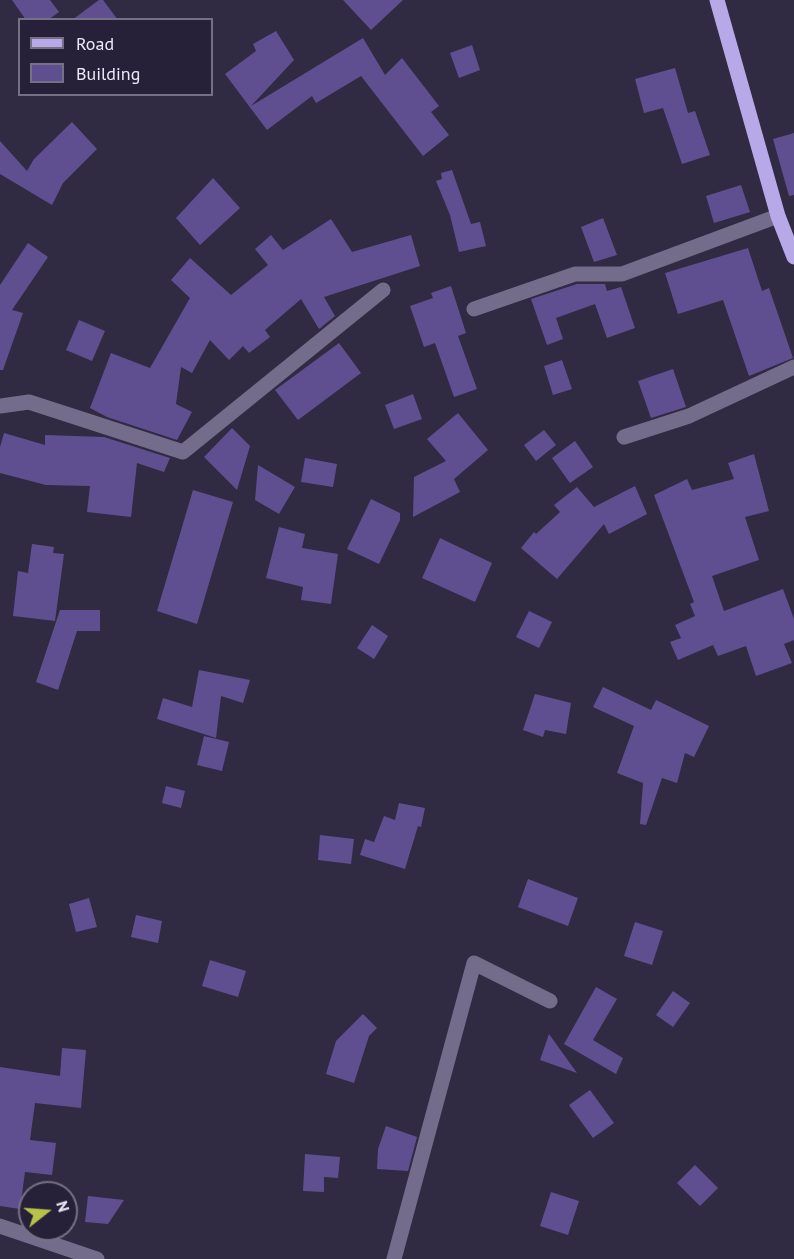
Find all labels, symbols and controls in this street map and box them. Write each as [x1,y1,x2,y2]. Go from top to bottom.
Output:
legend [18,18,213,96]
text: Road [76,32,114,55]
text: Building [76,62,140,85]
north arrow [18,1181,78,1241]
text: N [52,1198,74,1214]

